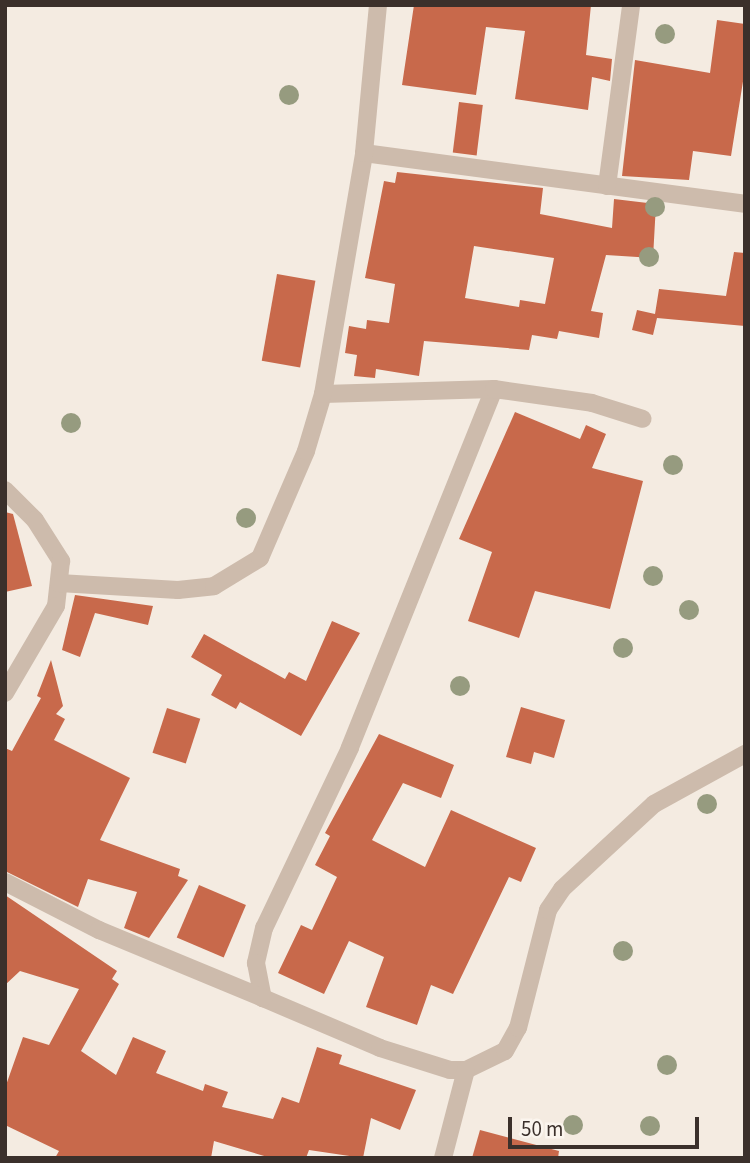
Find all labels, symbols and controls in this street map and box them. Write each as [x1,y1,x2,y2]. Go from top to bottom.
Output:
scale bar [512,1104,703,1148]
text: 50 m [521,1114,563,1144]

